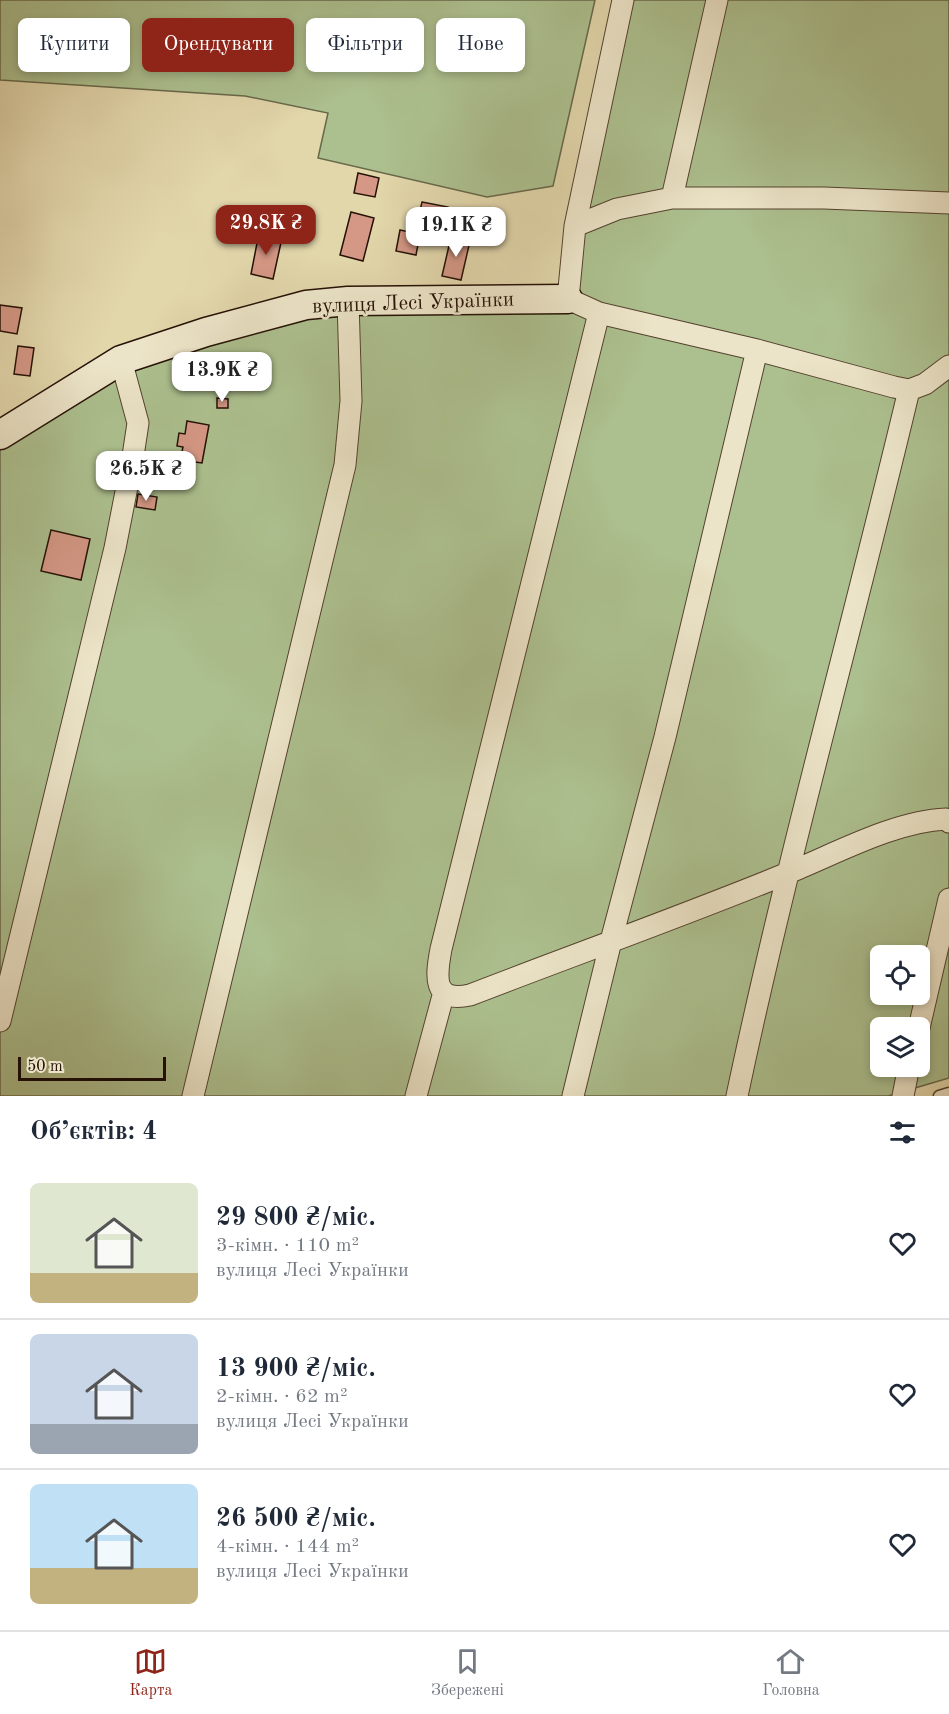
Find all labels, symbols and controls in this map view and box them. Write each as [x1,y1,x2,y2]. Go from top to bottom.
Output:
chip: Купити [18,18,130,72]
chip: Орендувати [142,18,294,72]
chip: Фільтри [306,18,424,72]
chip: Нове [436,18,525,72]
pin: 29.8K ₴ [211,205,321,256]
pin: 19.1K ₴ [401,207,511,258]
text: 29.8K ₴ [230,214,302,234]
text: 19.1K ₴ [420,216,492,236]
street label: вулиця Лесі Українки [312,289,515,318]
pin: 13.9K ₴ [167,352,277,403]
text: 13.9K ₴ [186,361,258,381]
pin: 26.5K ₴ [91,451,201,502]
text: 26.5K ₴ [110,460,182,480]
map controls [870,945,930,1077]
button: locate [870,945,930,1005]
button: layers [870,1017,930,1077]
scale bar [18,1054,166,1082]
text: 50 m [27,1059,63,1075]
icon: filters [886,1116,919,1149]
text: Об’єктів: 4 [30,1119,157,1145]
text: 29 800 ₴/міс. [216,1205,376,1231]
icon: home [78,1207,150,1279]
icon: heart [886,1227,919,1260]
text: 3-кімн. · 110 m² [216,1236,359,1256]
text: вулиця Лесі Українки [216,1261,409,1281]
text: 13 900 ₴/міс. [216,1356,376,1382]
icon: home [78,1358,150,1430]
icon: heart [886,1378,919,1411]
text: 2-кімн. · 62 m² [216,1387,348,1407]
text: вулиця Лесі Українки [216,1412,409,1432]
text: 26 500 ₴/міс. [216,1506,376,1532]
icon: home [78,1508,150,1580]
icon: heart [886,1528,919,1561]
text: 4-кімн. · 144 m² [216,1537,359,1557]
text: вулиця Лесі Українки [216,1562,409,1582]
tab: Карта [129,1645,173,1701]
tab: Збережені [431,1645,504,1701]
tab: Головна [762,1645,820,1701]

